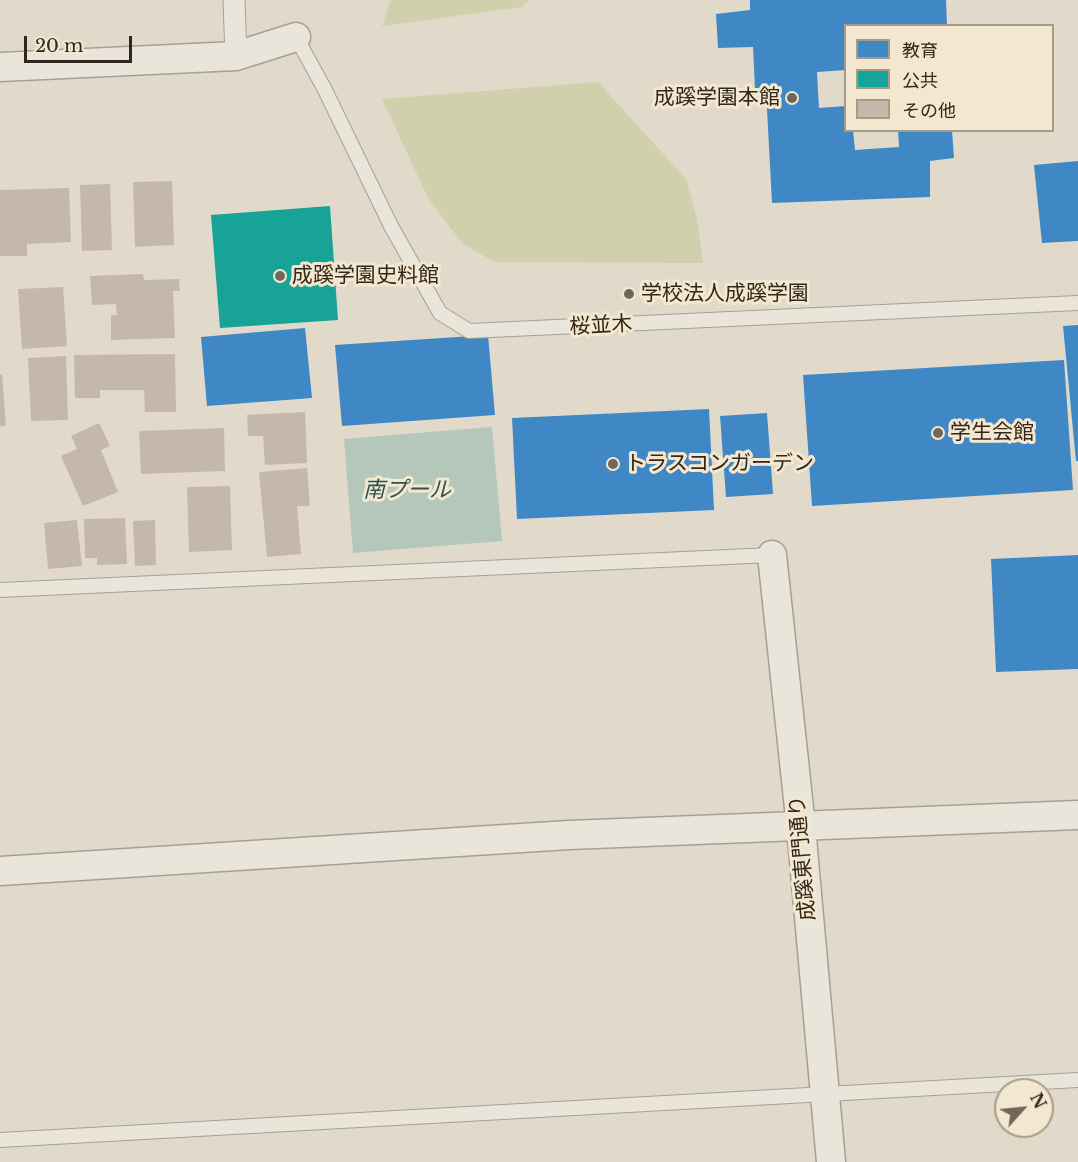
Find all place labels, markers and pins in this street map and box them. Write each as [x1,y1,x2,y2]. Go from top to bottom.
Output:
place label: 成蹊学園本館 [654,85,780,111]
marker: 成蹊学園本館 [785,91,799,105]
place label: 成蹊学園史料館 [292,263,439,289]
marker: 成蹊学園史料館 [273,269,287,283]
place label: 学校法人成蹊学園 [641,281,809,307]
marker: 学校法人成蹊学園 [622,287,636,301]
place label: 学生会館 [950,420,1034,446]
marker: 学生会館 [931,426,945,440]
place label: トラスコンガーデン [625,451,814,477]
marker: トラスコンガーデン [606,457,620,471]

